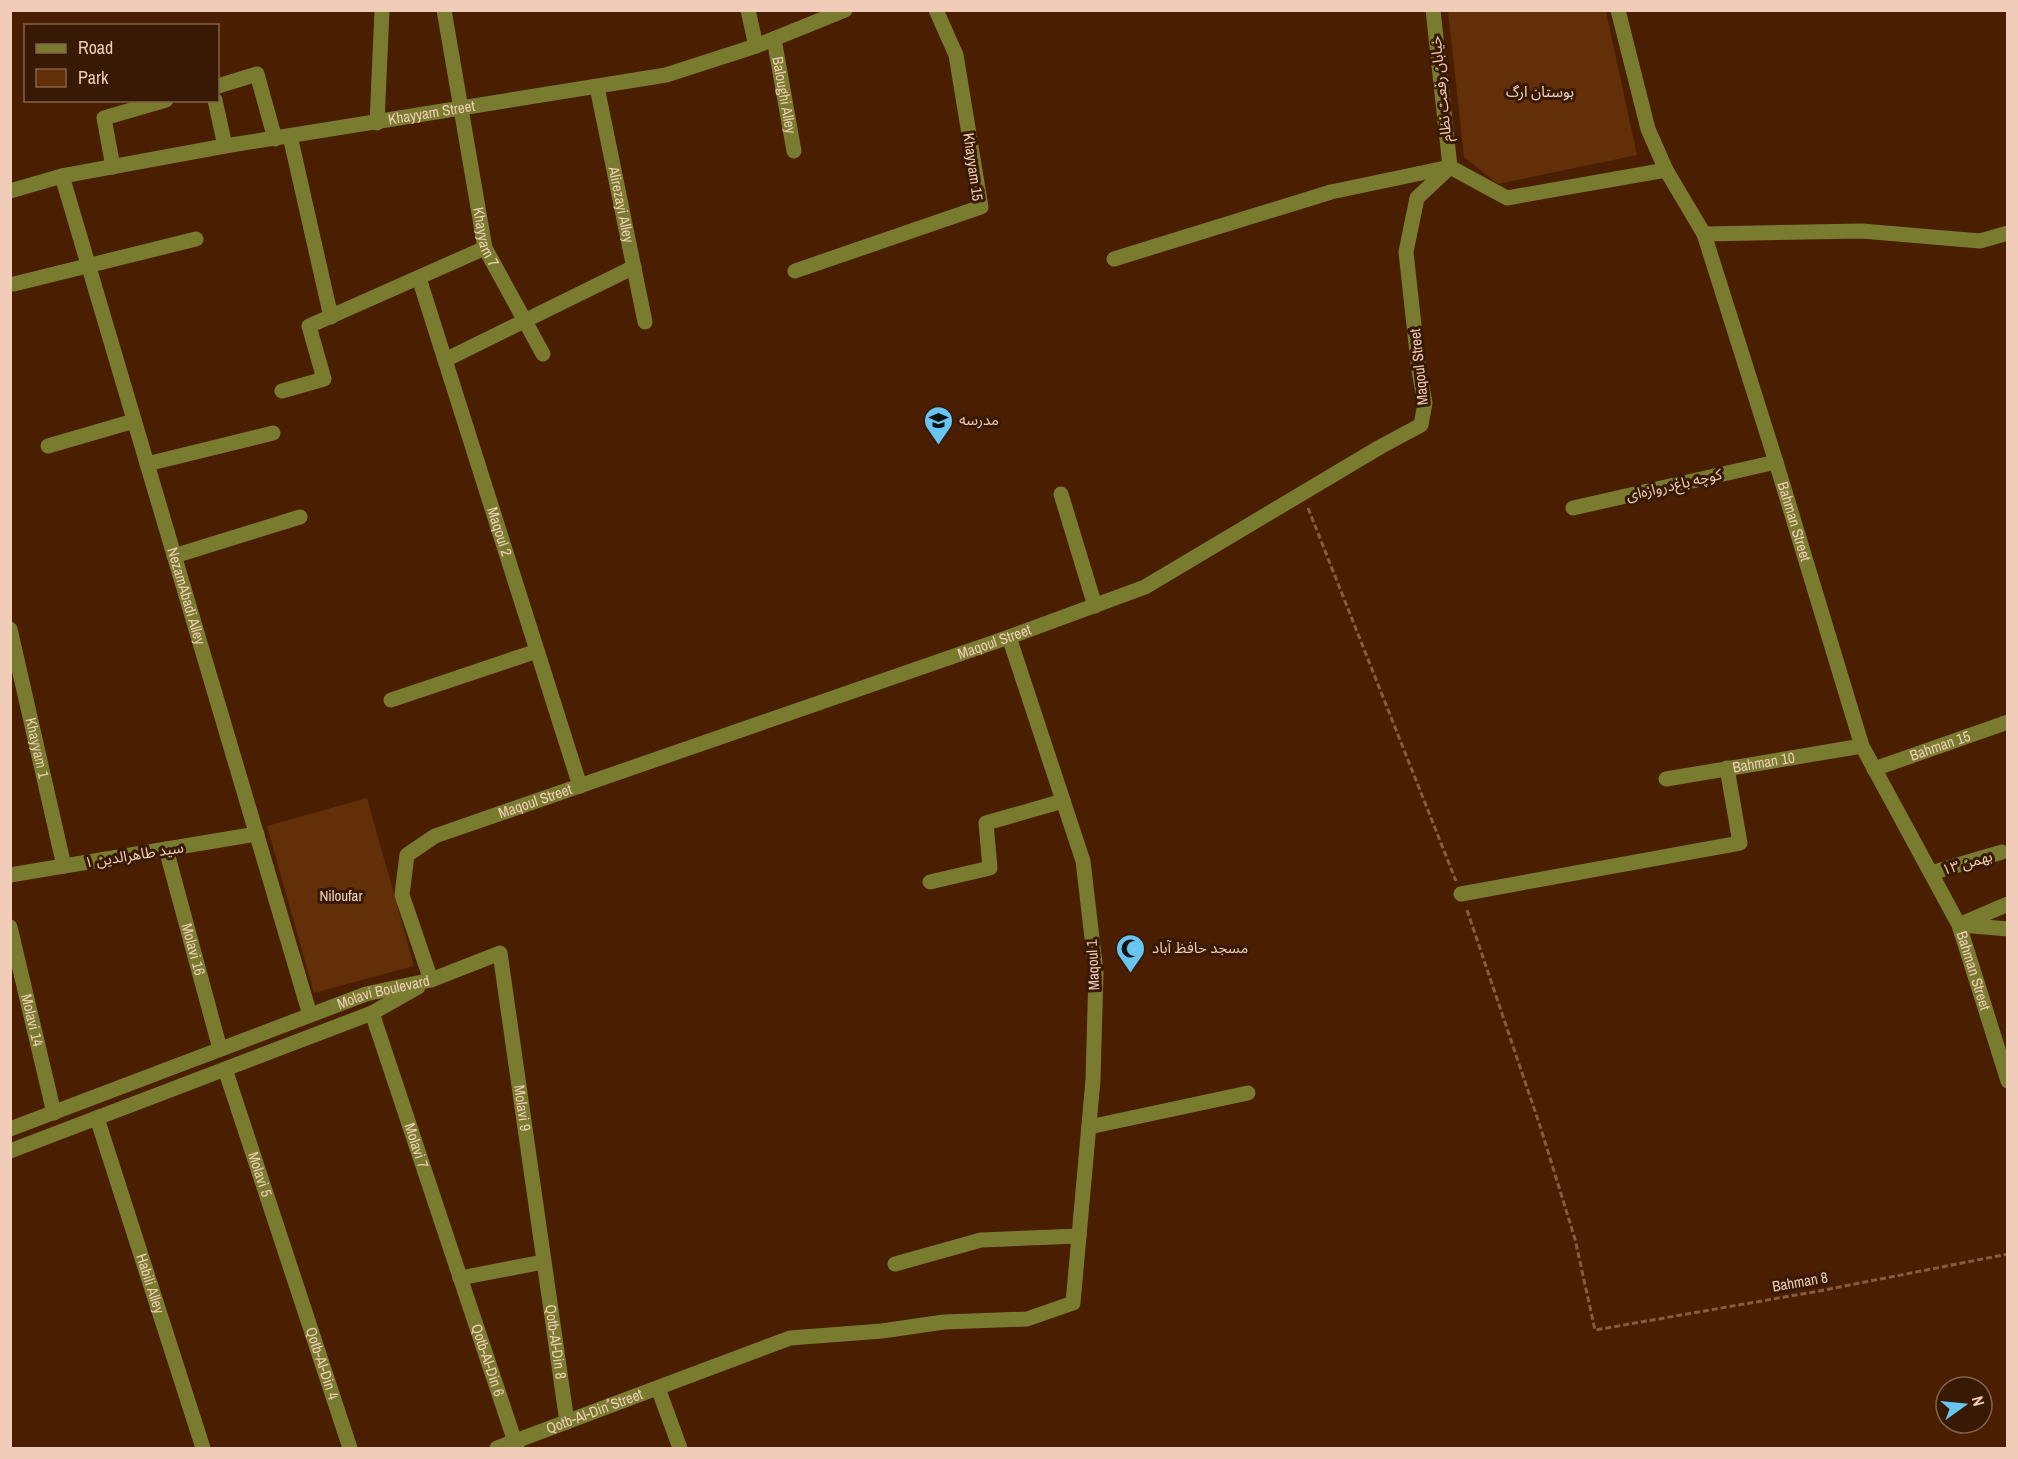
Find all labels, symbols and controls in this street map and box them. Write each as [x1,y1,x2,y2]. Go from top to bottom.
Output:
legend [24,24,219,102]
text: Road [78,35,113,60]
street label: خیابان رفعت نظام [1424,35,1458,143]
street label: Baloughi Alley [767,55,802,136]
text: Park [78,65,109,90]
park label: بوستان ارگ [1506,81,1574,102]
street label: Khayyam Street [386,95,477,130]
street label: Khayyam 15 [958,132,989,202]
street label: Alirezayi Alley [603,164,640,245]
street label: Khayyam 7 [468,205,504,271]
street label: Maqoul Street [1404,327,1433,406]
school or university icon: مدرسه [922,404,954,446]
place label: مدرسه [959,409,999,430]
street label: کوچه باغ‌دروازه‌ای [1624,463,1725,508]
street label: Bahman Street [1773,479,1817,564]
street label: Maqoul 2 [482,504,518,559]
street label: NezamAbadi Alley [162,545,211,648]
street label: Maqoul Street [955,619,1034,664]
street label: Khayyam 1 [21,715,55,780]
street label: Bahman 15 [1907,725,1973,766]
street label: Bahman 10 [1731,746,1796,778]
street label: Maqoul Street [495,778,575,823]
street label: سید طاهرالدین ۱ [83,836,185,873]
street label: بهمن ۱۳ [1939,845,1995,880]
park label: Niloufar [319,885,363,906]
street label: Molavi 16 [177,921,211,978]
street label: Bahman Street [1951,928,1996,1013]
mosque icon: مسجد حافظ آباد [1115,932,1147,974]
place label: مسجد حافظ آباد [1152,937,1248,958]
street label: Maqoul 1 [1081,939,1104,991]
street label: Molavi Boulevard [334,970,431,1014]
street label: Molavi 14 [16,992,49,1049]
street label: Molavi 9 [509,1084,536,1133]
street label: Molavi 7 [399,1120,434,1171]
street label: Molavi 5 [243,1149,278,1200]
street label: Habili Alley [131,1251,170,1317]
street label: Bahman 8 [1770,1266,1829,1297]
street label: Qotb-Al-Din 8 [540,1303,572,1381]
street label: Qotb-Al-Din 6 [466,1321,510,1399]
street label: Qotb-Al-Din 4 [301,1324,344,1402]
north arrow [1934,1375,1994,1435]
street label: Qotb-Al-Din ُStreet [543,1383,646,1439]
text: N [1967,1394,1990,1409]

